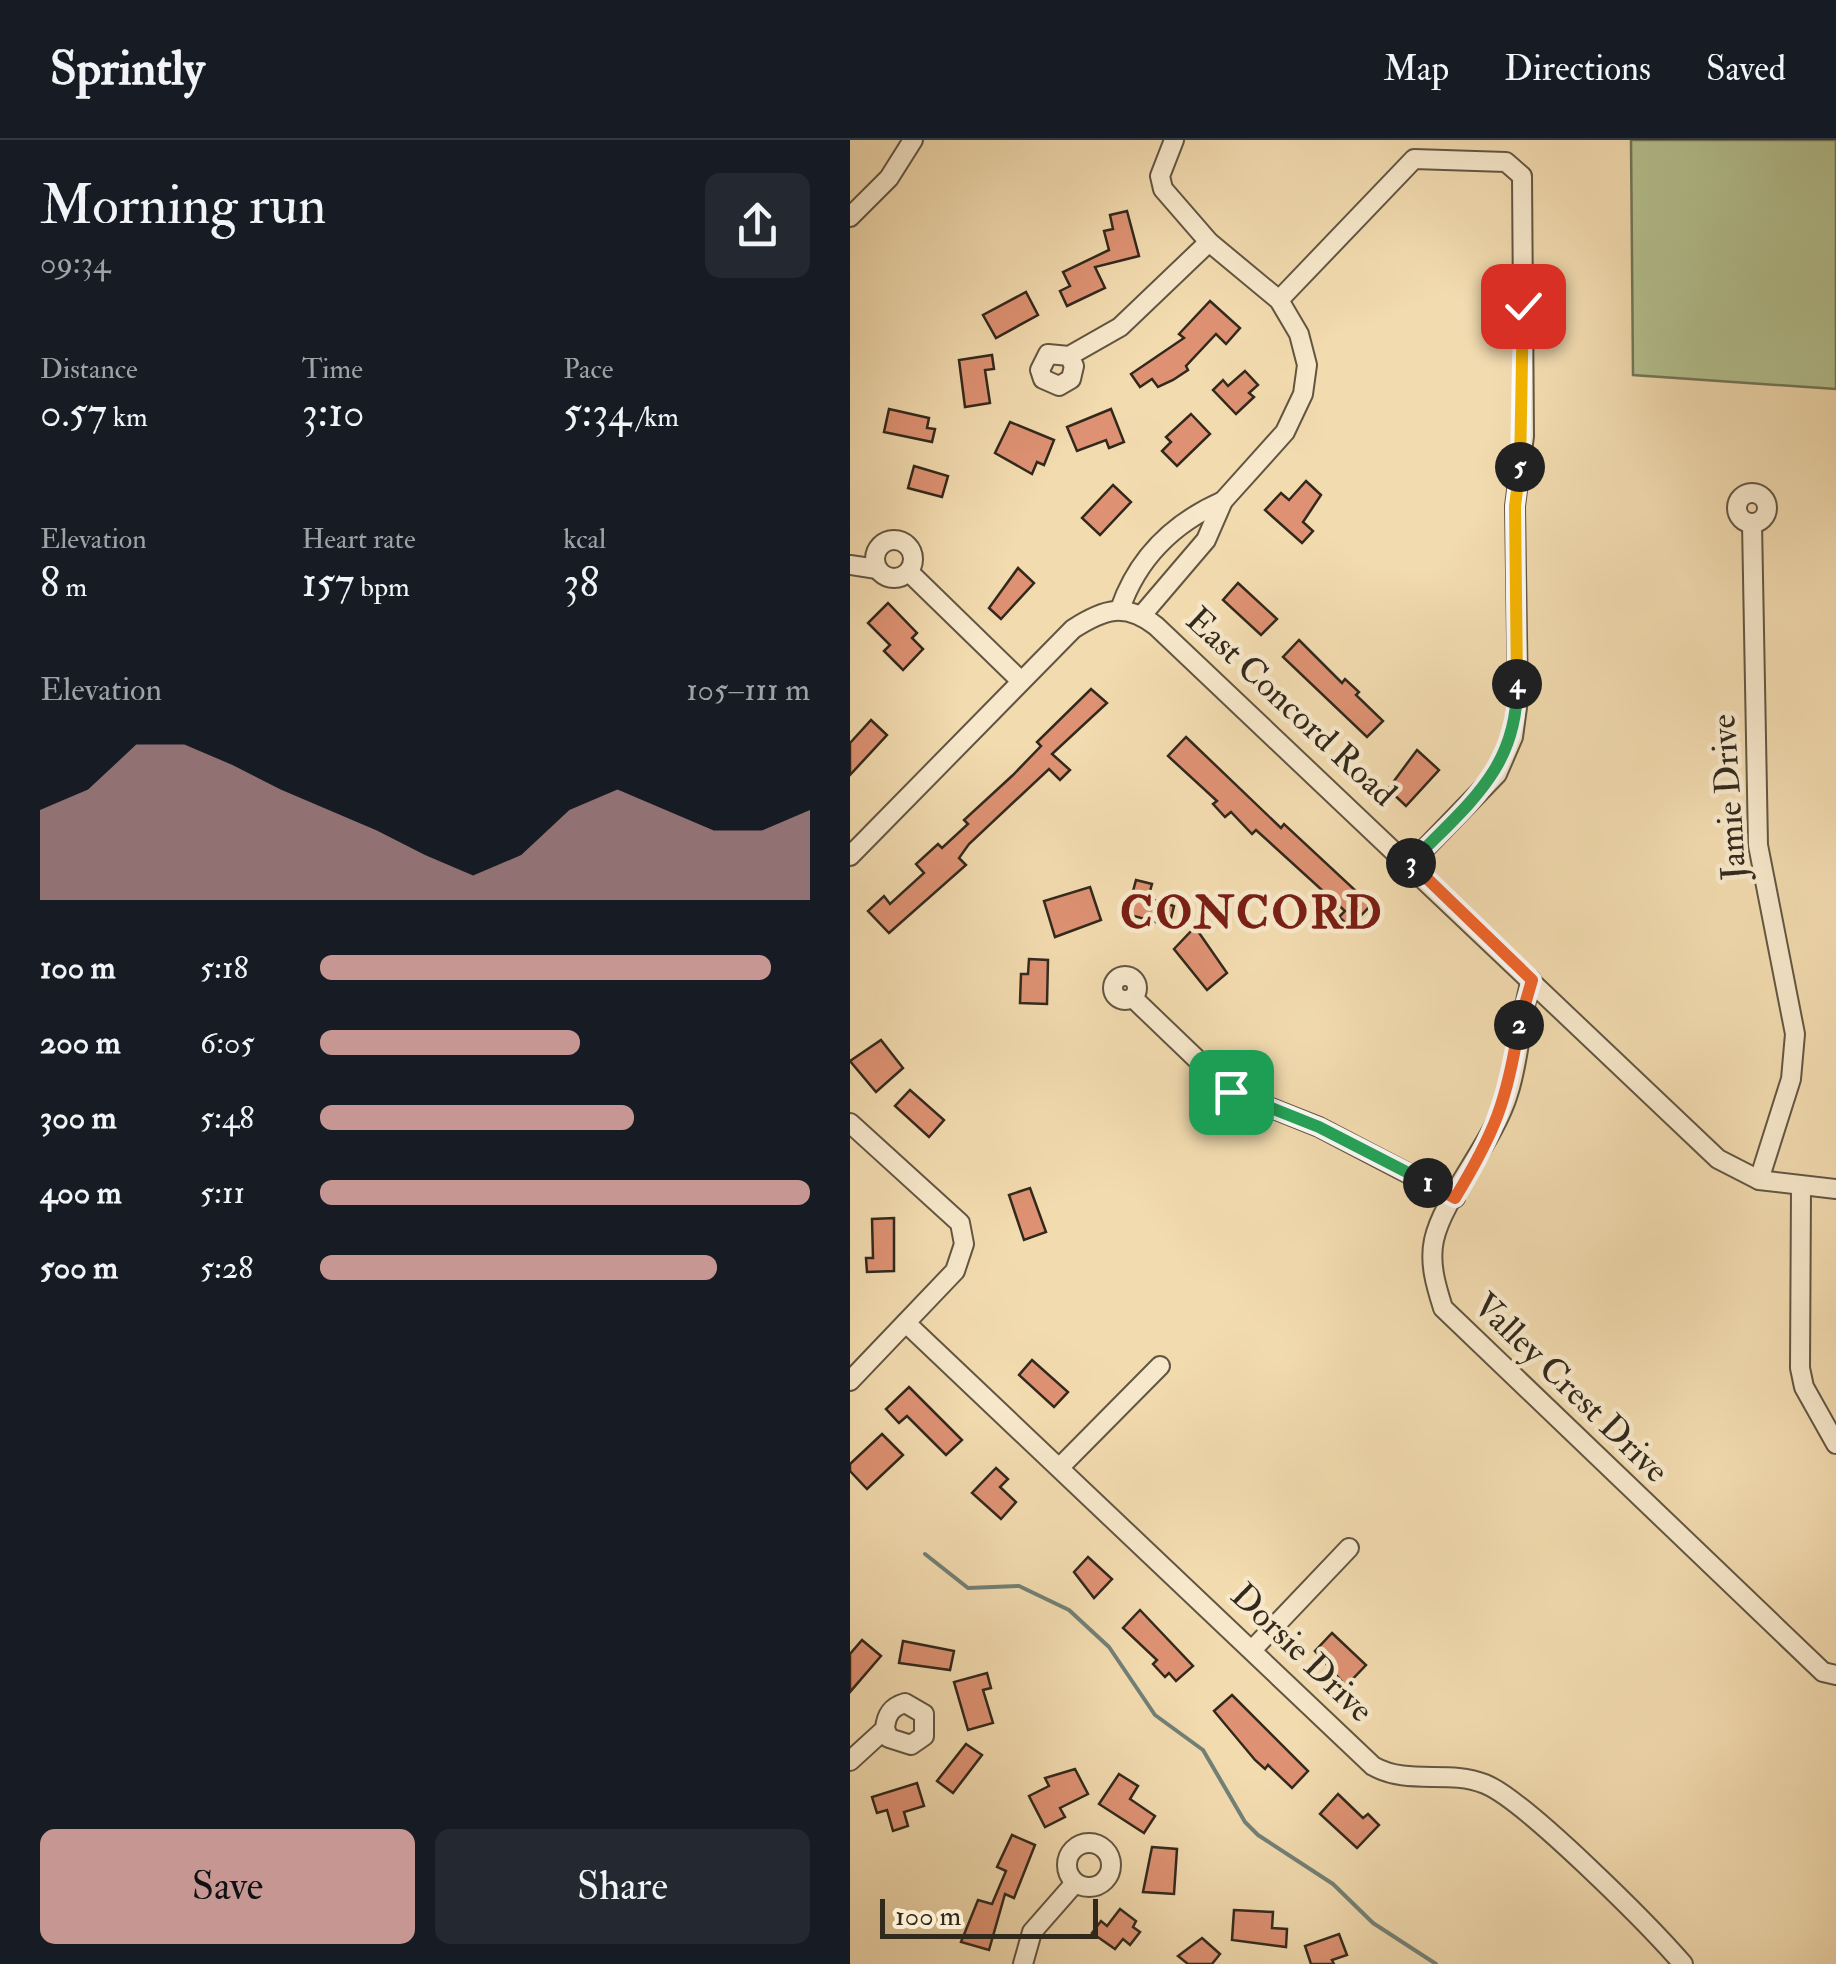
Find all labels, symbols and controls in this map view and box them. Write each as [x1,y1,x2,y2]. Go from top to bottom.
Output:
text: Sprintly [50,39,205,99]
text: Map [1383,47,1449,91]
text: Directions [1504,47,1651,91]
text: Saved [1706,47,1786,91]
text: Morning run [40,171,326,240]
button: share [705,173,810,278]
text: 09:34 [40,243,110,283]
pin [1481,264,1566,349]
icon: check [1496,279,1551,334]
text: Distance [40,352,138,387]
text: Time [302,352,363,387]
text: Pace [563,352,614,387]
text: 0.57 [40,387,107,439]
text: 3:10 [302,387,364,439]
text: 5:34 [563,387,631,439]
text: km [107,400,148,435]
text: /km [631,400,679,435]
pin: 5 [1495,442,1545,492]
text: 5 [1514,449,1526,484]
text: Elevation [40,522,147,557]
text: Heart rate [302,522,416,557]
text: kcal [563,522,606,557]
text: 8 [40,557,60,609]
text: 157 [302,557,354,609]
text: 38 [563,557,599,609]
text: m [60,570,87,605]
text: bpm [354,570,410,605]
street label: East Concord Road [1176,598,1406,816]
pin: 4 [1492,659,1542,709]
text: 4 [1509,666,1525,701]
text: Elevation [40,670,162,710]
text: 105–111 m [686,670,810,710]
street label: Jamie Drive [1701,713,1757,882]
pin: 3 [1386,838,1436,888]
text: 3 [1406,845,1416,880]
district label: CONCORD [1120,886,1384,942]
text: 100 m [40,948,116,988]
text: 5:18 [200,948,248,988]
pin: 2 [1494,1000,1544,1050]
text: 2 [1512,1007,1526,1042]
text: 200 m [40,1023,121,1063]
text: 6:05 [200,1023,255,1063]
pin [1189,1050,1274,1135]
icon: arrive [1204,1065,1259,1120]
text: 300 m [40,1098,117,1138]
text: 5:48 [200,1098,254,1138]
pin: 1 [1403,1158,1453,1208]
text: 1 [1423,1165,1433,1200]
text: 400 m [40,1173,122,1213]
text: 5:11 [200,1173,245,1213]
text: 500 m [40,1248,118,1288]
text: 5:28 [200,1248,253,1288]
street label: Valley Crest Drive [1464,1284,1678,1492]
street label: Dorsie Drive [1221,1574,1383,1732]
button: Save [40,1829,415,1944]
button: Share [435,1829,810,1944]
scale bar [880,1894,1098,1938]
text: 100 m [895,1899,961,1934]

